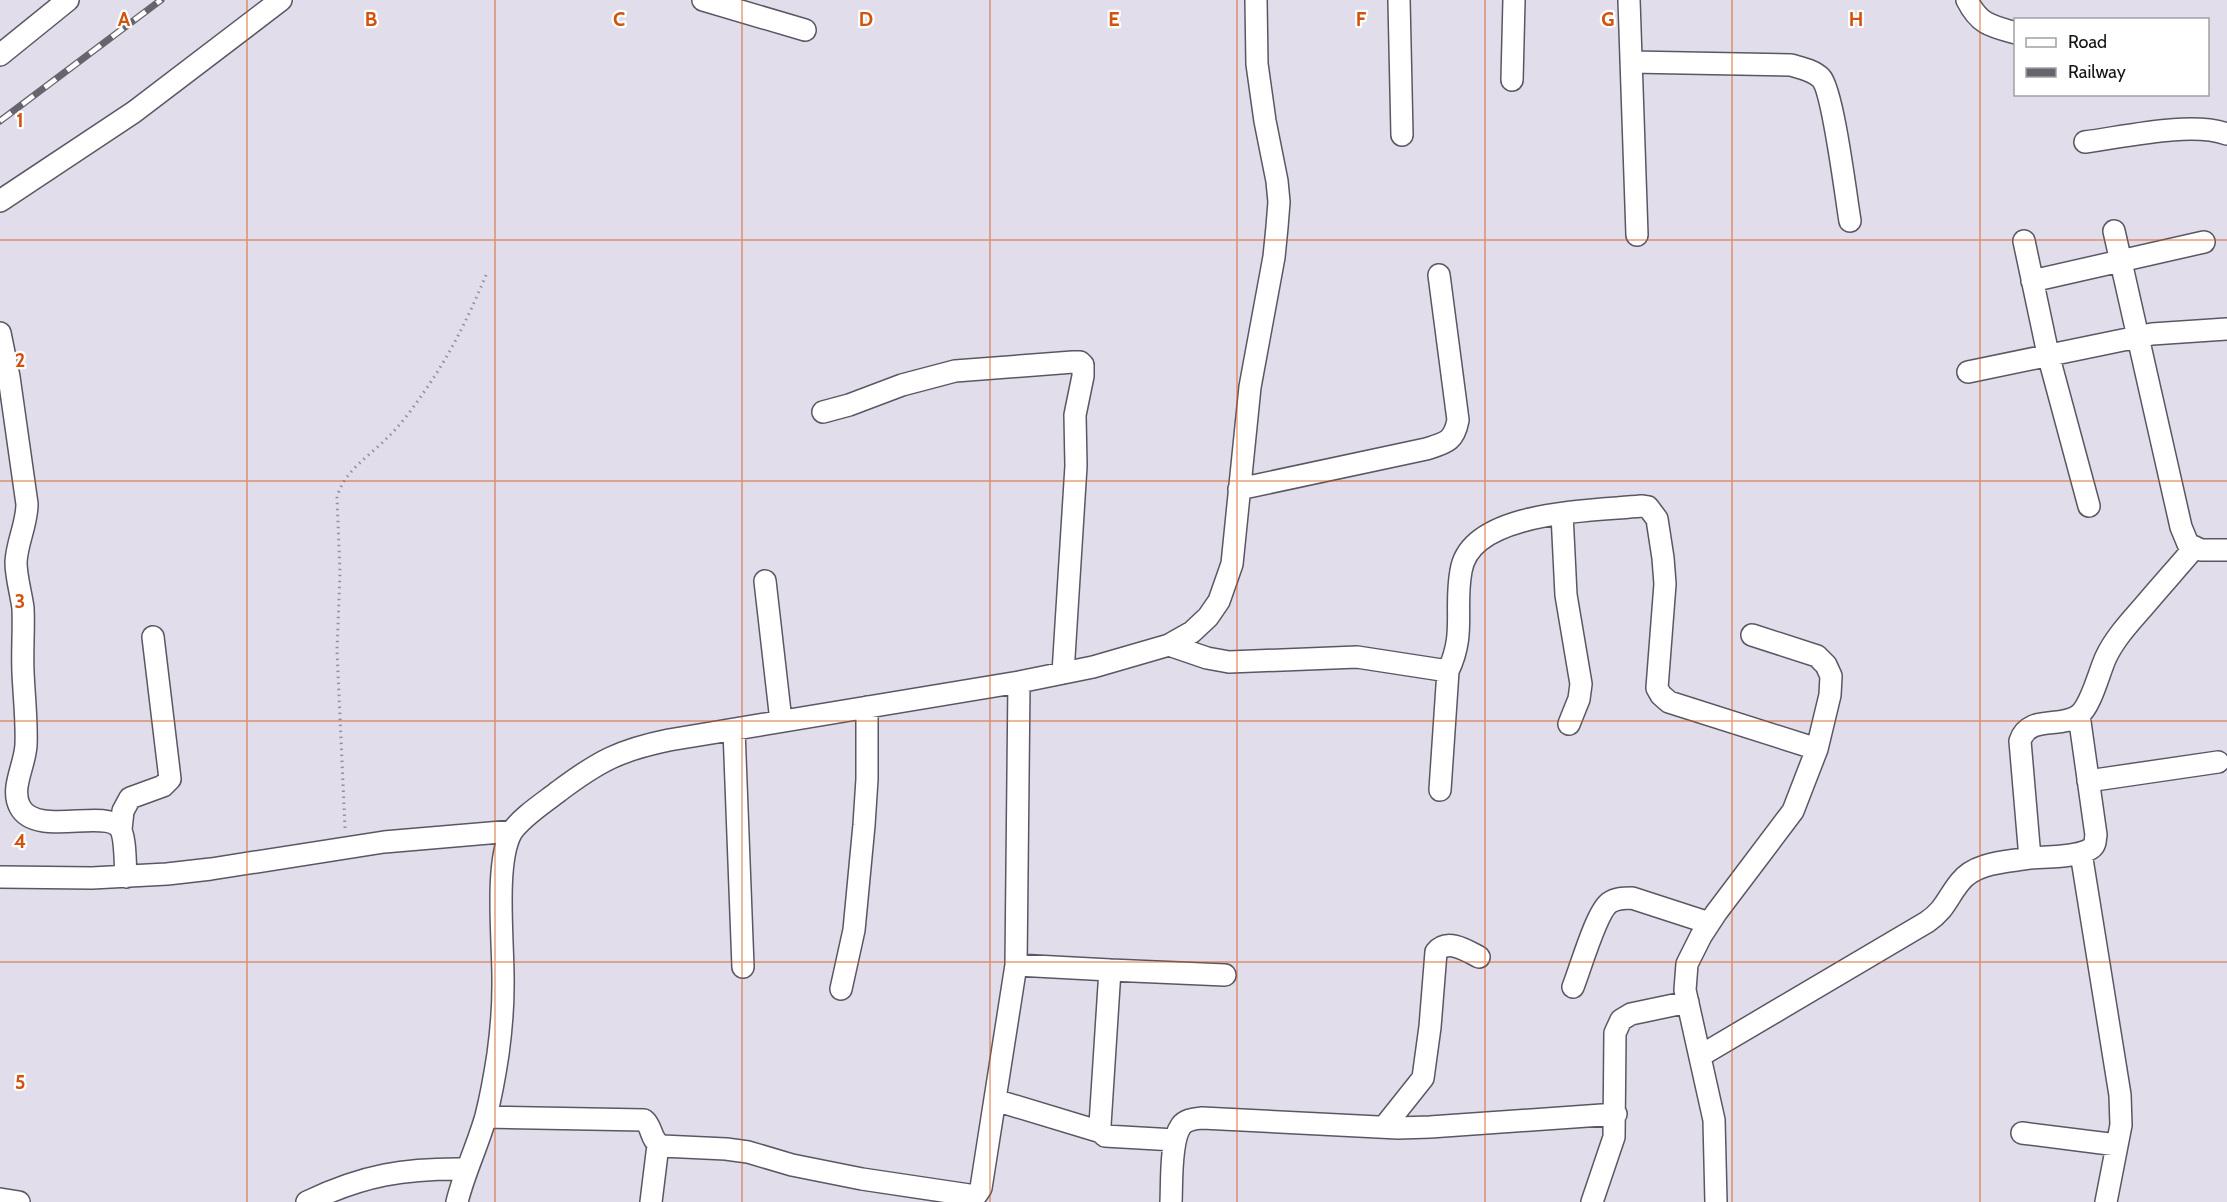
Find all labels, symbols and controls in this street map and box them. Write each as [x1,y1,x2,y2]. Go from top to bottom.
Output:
text: A [118,7,131,31]
text: B [365,7,377,31]
text: C [613,7,625,31]
text: D [859,7,873,31]
text: E [1108,7,1120,31]
text: F [1356,7,1367,31]
text: G [1601,7,1615,31]
text: H [1849,7,1863,31]
legend [2014,18,2209,96]
text: Road [2068,31,2107,53]
text: Railway [2068,61,2126,83]
text: 1 [16,108,24,132]
text: 2 [15,348,25,372]
text: 3 [15,589,25,613]
text: 4 [14,829,26,853]
text: 5 [15,1070,25,1094]

